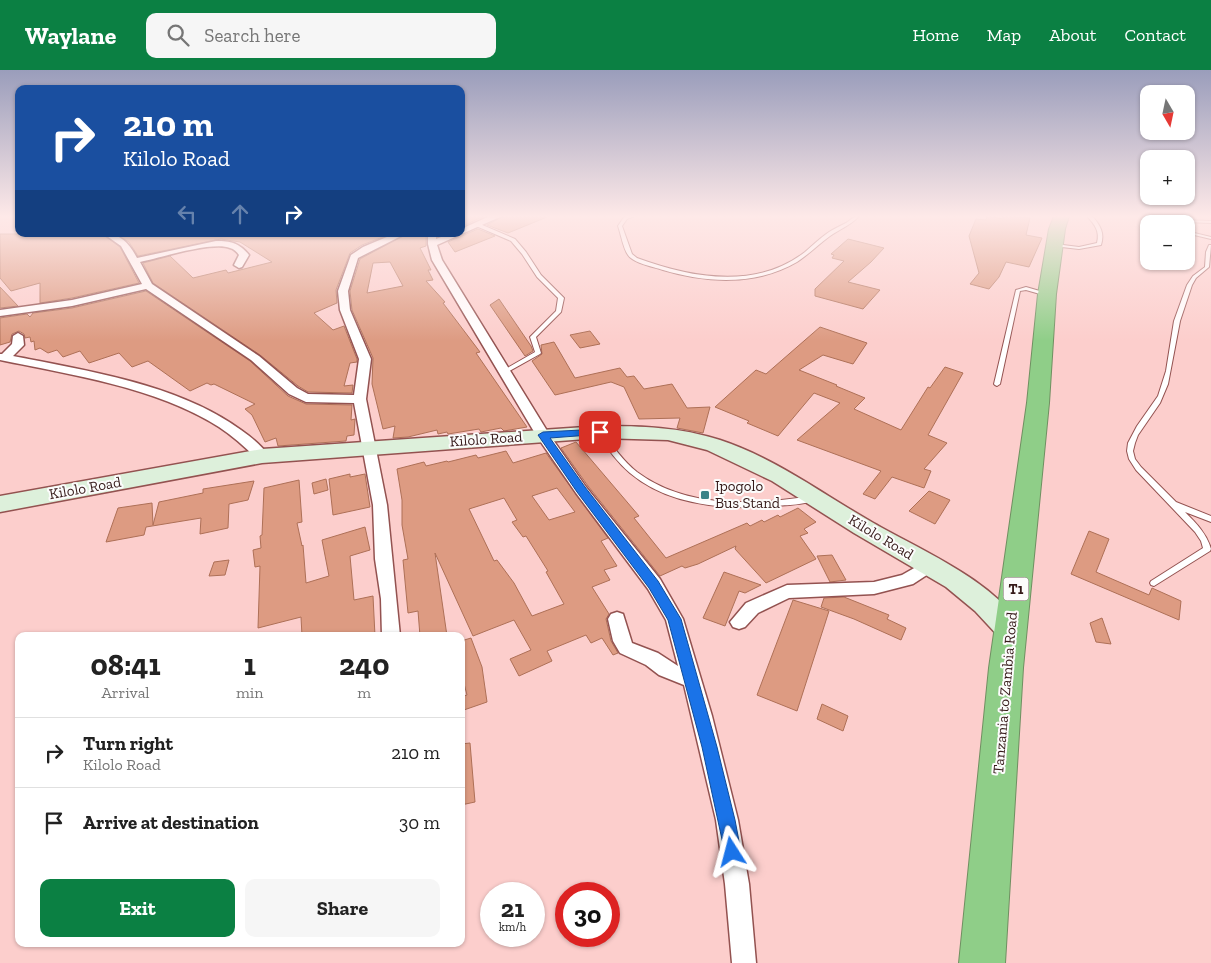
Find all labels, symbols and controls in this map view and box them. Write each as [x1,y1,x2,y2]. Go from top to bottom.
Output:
search box [146,13,496,58]
text: Waylane [25,21,116,50]
icon: search [164,21,192,49]
text: Search here [204,24,301,47]
text: Home [912,24,959,46]
text: Map [987,24,1021,46]
text: About [1049,24,1096,46]
text: Contact [1124,24,1186,46]
north arrow [1140,85,1195,140]
map controls [1140,85,1195,270]
text: 210 m [123,103,213,145]
icon: right [40,105,105,170]
text: Kilolo Road [123,145,230,172]
button: + [1140,150,1195,205]
icon: left [173,200,201,228]
icon: ahead [226,200,254,228]
icon: right [279,200,307,228]
button: − [1140,215,1195,270]
pin [579,411,621,453]
icon: arrive [586,418,614,446]
street label: Kilolo Road [449,427,524,451]
street label: Kilolo Road [48,473,123,503]
place label: Ipogolo Bus Stand [715,477,781,512]
marker: Ipogolo Bus Stand [699,489,711,501]
street label: Kilolo Road [845,511,918,564]
road number: T1 [1004,578,1028,600]
street label: Tanzania to Zambia Road [989,610,1021,775]
text: 08:41 [90,647,161,683]
text: 1 [244,647,256,683]
text: 240 [339,647,390,683]
text: Arrival [101,683,150,702]
text: min [236,683,264,702]
text: m [357,683,371,702]
text: Turn right [83,732,173,755]
icon: right [40,739,68,767]
text: 210 m [391,741,440,764]
text: Kilolo Road [83,755,161,774]
icon: arrive [40,809,68,837]
text: Arrive at destination [83,811,259,834]
text: 30 m [399,811,440,834]
position arrow [705,825,757,877]
button: Exit [40,879,235,937]
button: Share [245,879,440,937]
speed limit sign: 30 [555,882,620,947]
text: 21 [501,893,524,923]
text: km/h [499,920,526,934]

